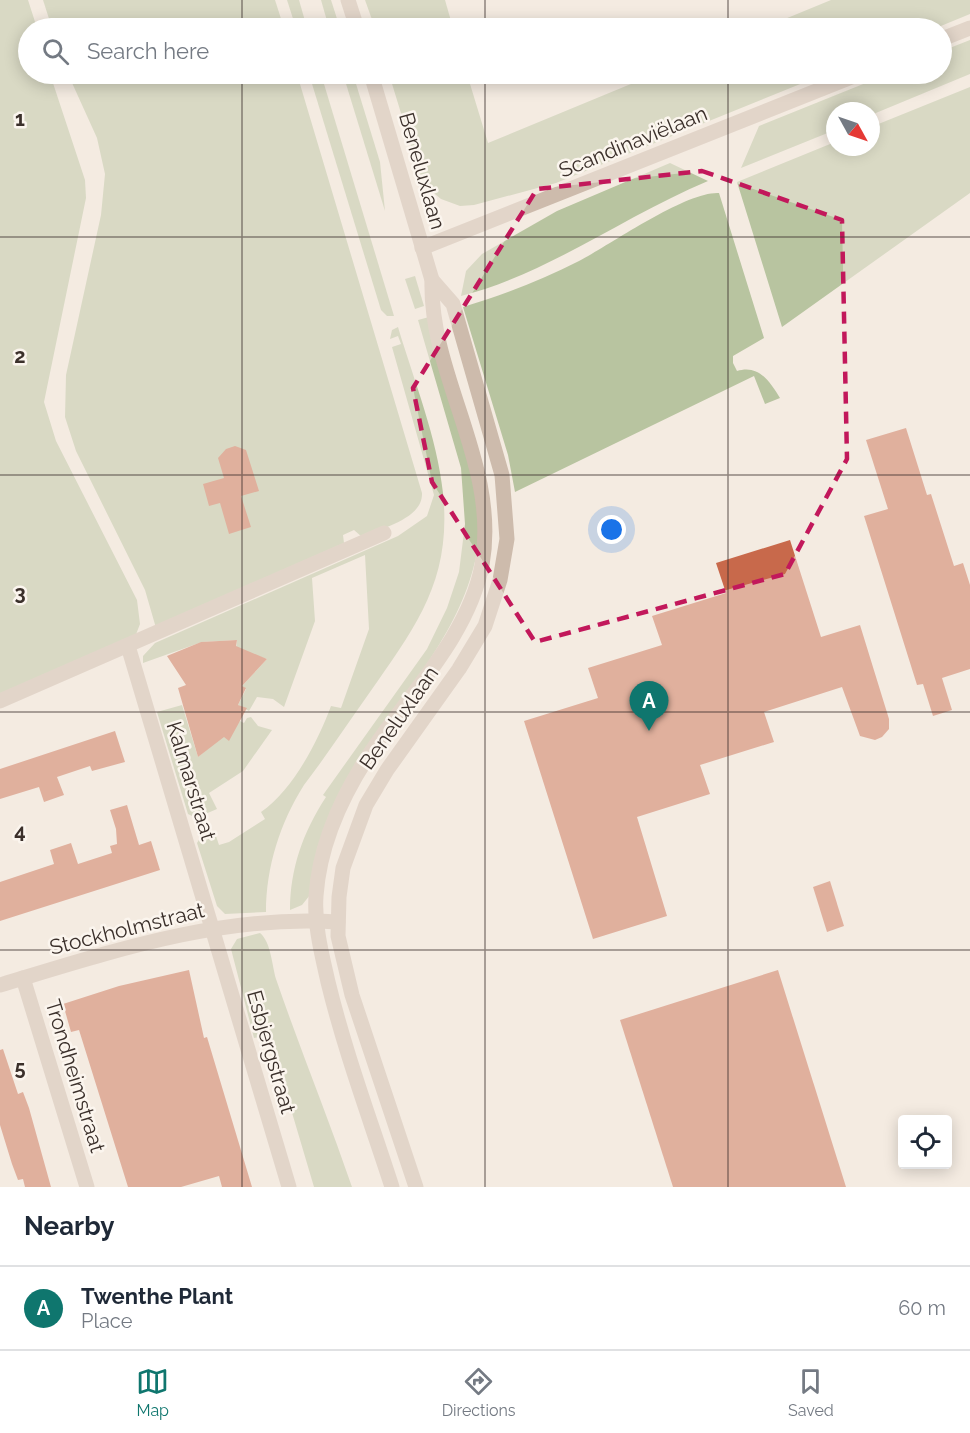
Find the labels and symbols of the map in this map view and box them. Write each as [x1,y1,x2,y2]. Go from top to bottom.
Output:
street label: Scandinaviëlaan [555,100,711,183]
north arrow [826,102,880,156]
text: 1 [15,107,25,131]
street label: Beneluxlaan [394,110,451,232]
text: 2 [14,344,26,368]
your location [597,515,626,544]
text: 3 [14,581,26,605]
street label: Beneluxlaan [354,661,443,774]
pin: A [630,682,668,731]
street label: Kalmarstraat [162,718,221,843]
text: 4 [14,819,26,843]
street label: Stockholmstraat [47,897,207,960]
street label: Esbjergstraat [242,987,301,1116]
street label: Trondheimstraat [40,996,111,1155]
text: 5 [14,1056,26,1080]

